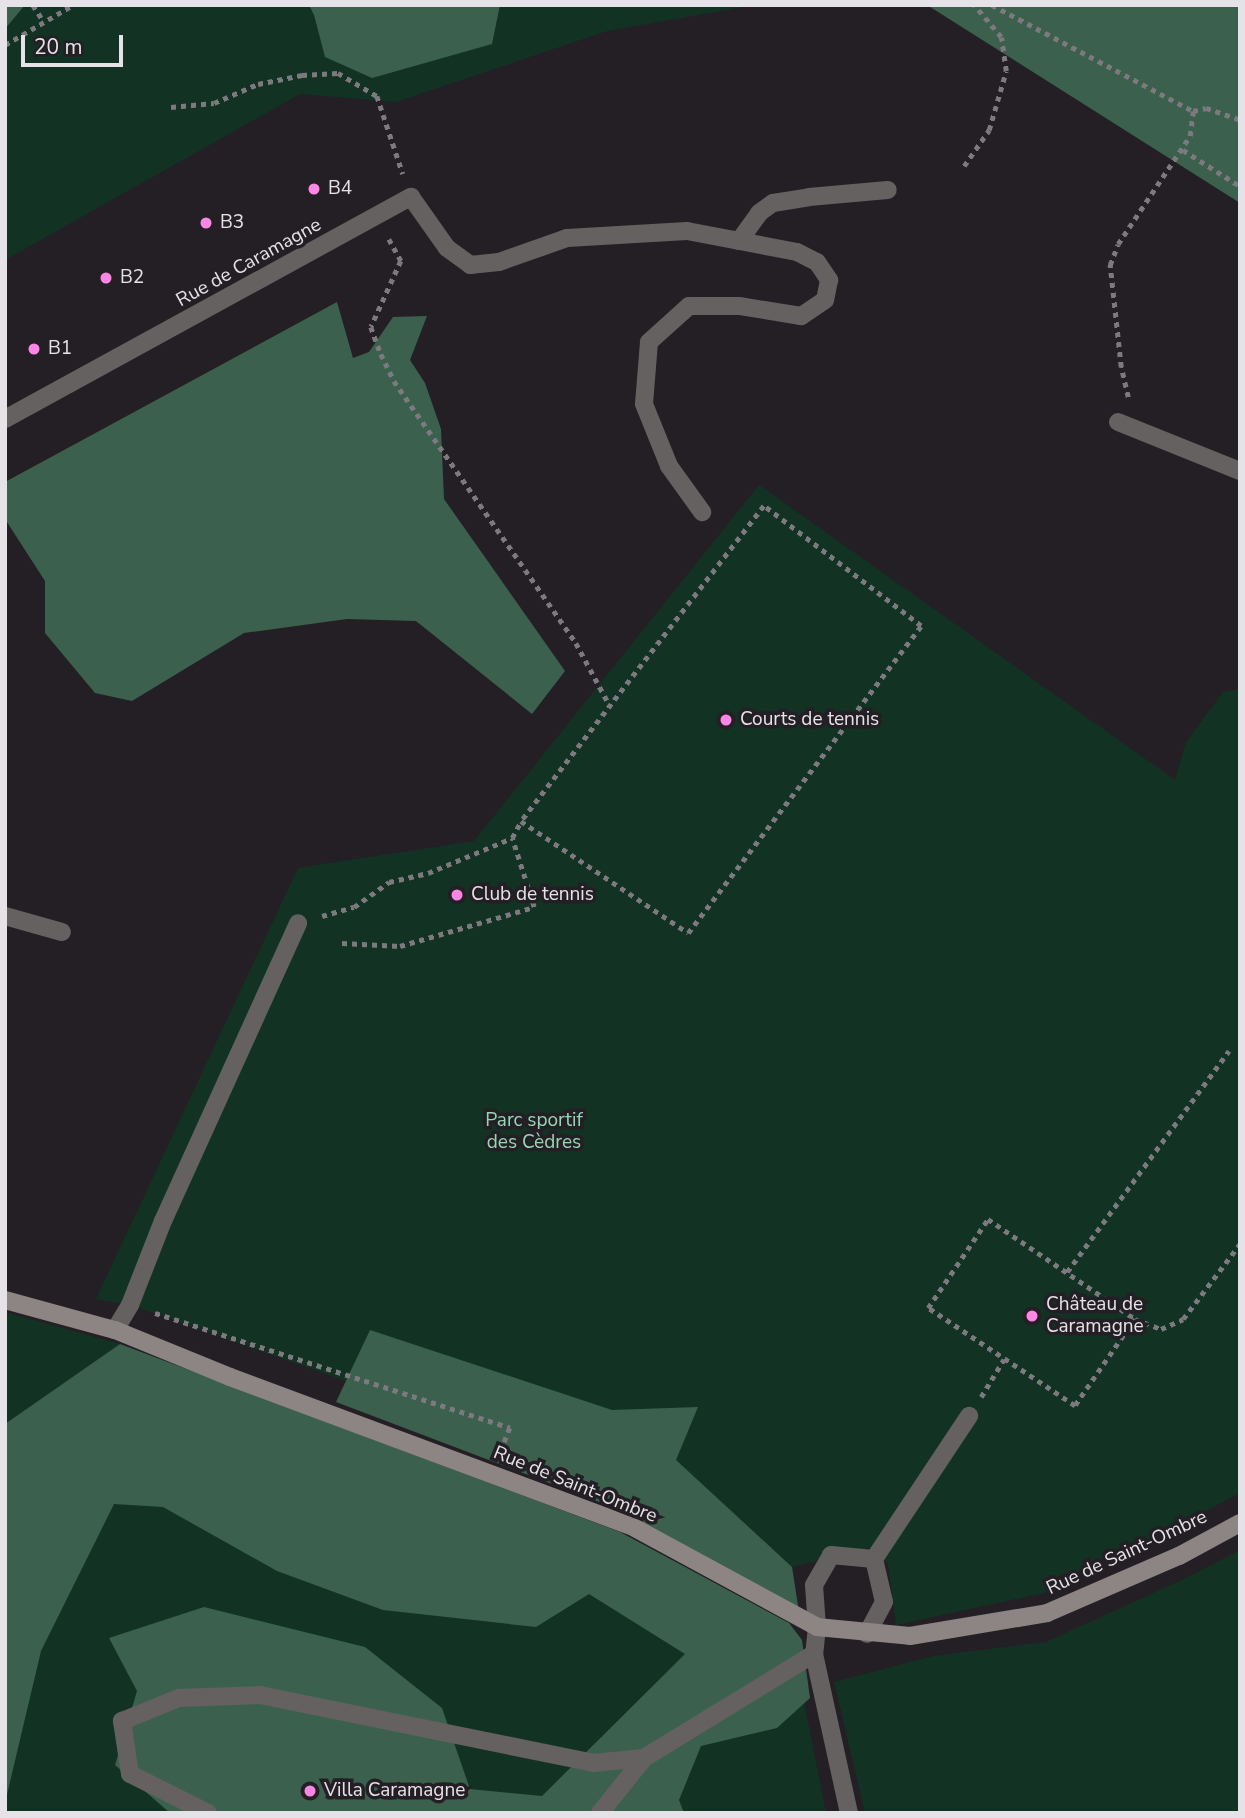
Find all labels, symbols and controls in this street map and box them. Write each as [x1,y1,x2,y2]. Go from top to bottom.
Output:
scale bar [24,21,126,65]
text: 20 m [34,33,83,61]
place label: B4 [328,178,352,200]
marker: B4 [306,181,322,197]
place label: B3 [220,212,244,234]
street label: Rue de Caramagne [173,214,325,312]
marker: B3 [198,215,214,231]
place label: B2 [120,267,144,289]
marker: B2 [98,270,114,286]
place label: B1 [48,338,72,360]
marker: B1 [26,341,42,357]
place label: Courts de tennis [740,709,879,731]
marker: Courts de tennis [718,712,734,728]
place label: Club de tennis [471,884,594,906]
marker: Club de tennis [449,887,465,903]
park label: Parc sportif des Cèdres [485,1110,583,1154]
place label: Château de Caramagne [1046,1294,1144,1338]
marker: Château de Caramagne [1024,1308,1040,1324]
street label: Rue de Saint-Ombre [490,1442,660,1528]
street label: Rue de Saint-Ombre [1043,1506,1211,1600]
place label: Villa Caramagne [324,1780,465,1802]
marker: Villa Caramagne [302,1783,318,1799]

